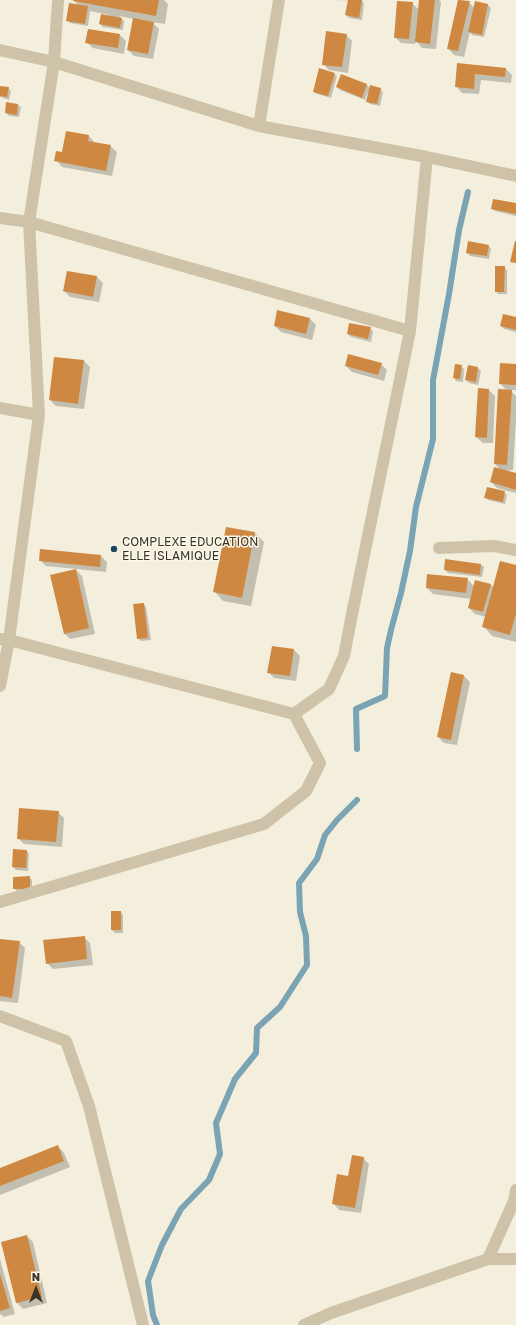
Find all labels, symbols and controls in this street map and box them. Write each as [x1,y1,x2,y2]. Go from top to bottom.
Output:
place label: COMPLEXE EDUCATION ELLE ISLAMIQUE [122,535,258,563]
marker: COMPLEXE EDUCATION ELLE ISLAMIQUE [109,544,119,554]
north arrow [16,1269,56,1309]
text: N [32,1270,40,1283]

